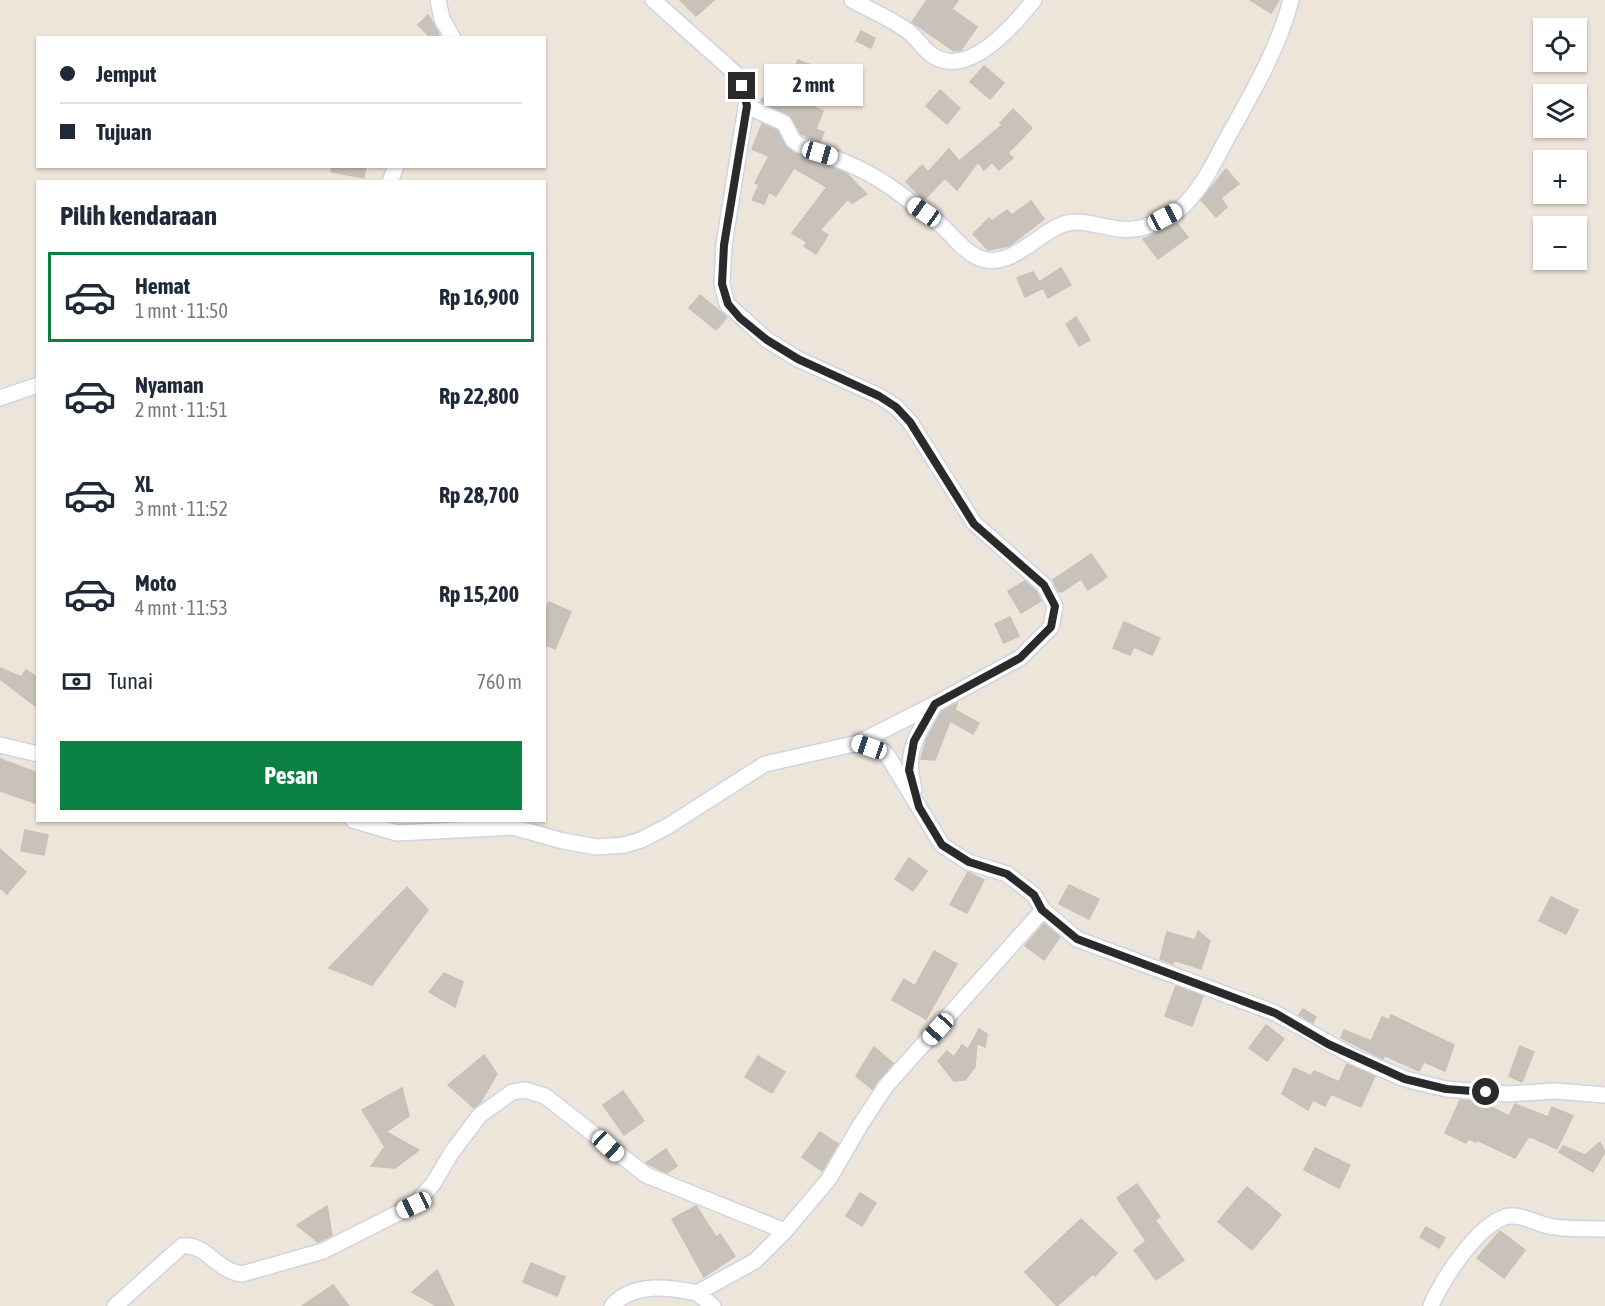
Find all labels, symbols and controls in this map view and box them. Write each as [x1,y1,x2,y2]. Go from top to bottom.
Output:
map controls [1533,18,1587,270]
button: locate [1533,18,1587,72]
text: Jemput [96,61,156,87]
callout: 2 mnt [763,65,862,107]
route end [728,72,755,99]
text: 2 mnt [793,73,835,96]
button: layers [1533,84,1587,138]
text: Tujuan [96,119,152,145]
car [800,139,840,167]
button: + [1533,150,1587,204]
car [904,194,944,230]
text: Pilih kendaraan [60,200,217,231]
car [1145,201,1185,233]
button: − [1533,216,1587,270]
icon: car [63,270,117,324]
text: Hemat [135,273,190,299]
text: Rp 16,900 [439,284,519,310]
text: 1 mnt · 11:50 [135,299,228,322]
icon: car [63,369,117,423]
text: Nyaman [135,372,204,398]
text: Rp 22,800 [439,383,519,409]
text: 2 mnt · 11:51 [135,398,228,421]
icon: car [63,468,117,522]
text: XL [135,471,153,497]
text: Rp 28,700 [439,482,519,508]
text: 3 mnt · 11:52 [135,497,228,520]
icon: car [63,567,117,621]
text: Moto [135,570,177,596]
text: Rp 15,200 [439,581,519,607]
text: 4 mnt · 11:53 [135,596,228,619]
icon: cash [60,665,93,698]
text: Tunai [108,668,153,694]
text: 760 m [477,670,522,693]
car [849,733,889,761]
button: Pesan [60,741,522,810]
car [919,1010,957,1048]
route start [1472,1078,1499,1105]
car [589,1127,627,1165]
car [394,1189,434,1221]

